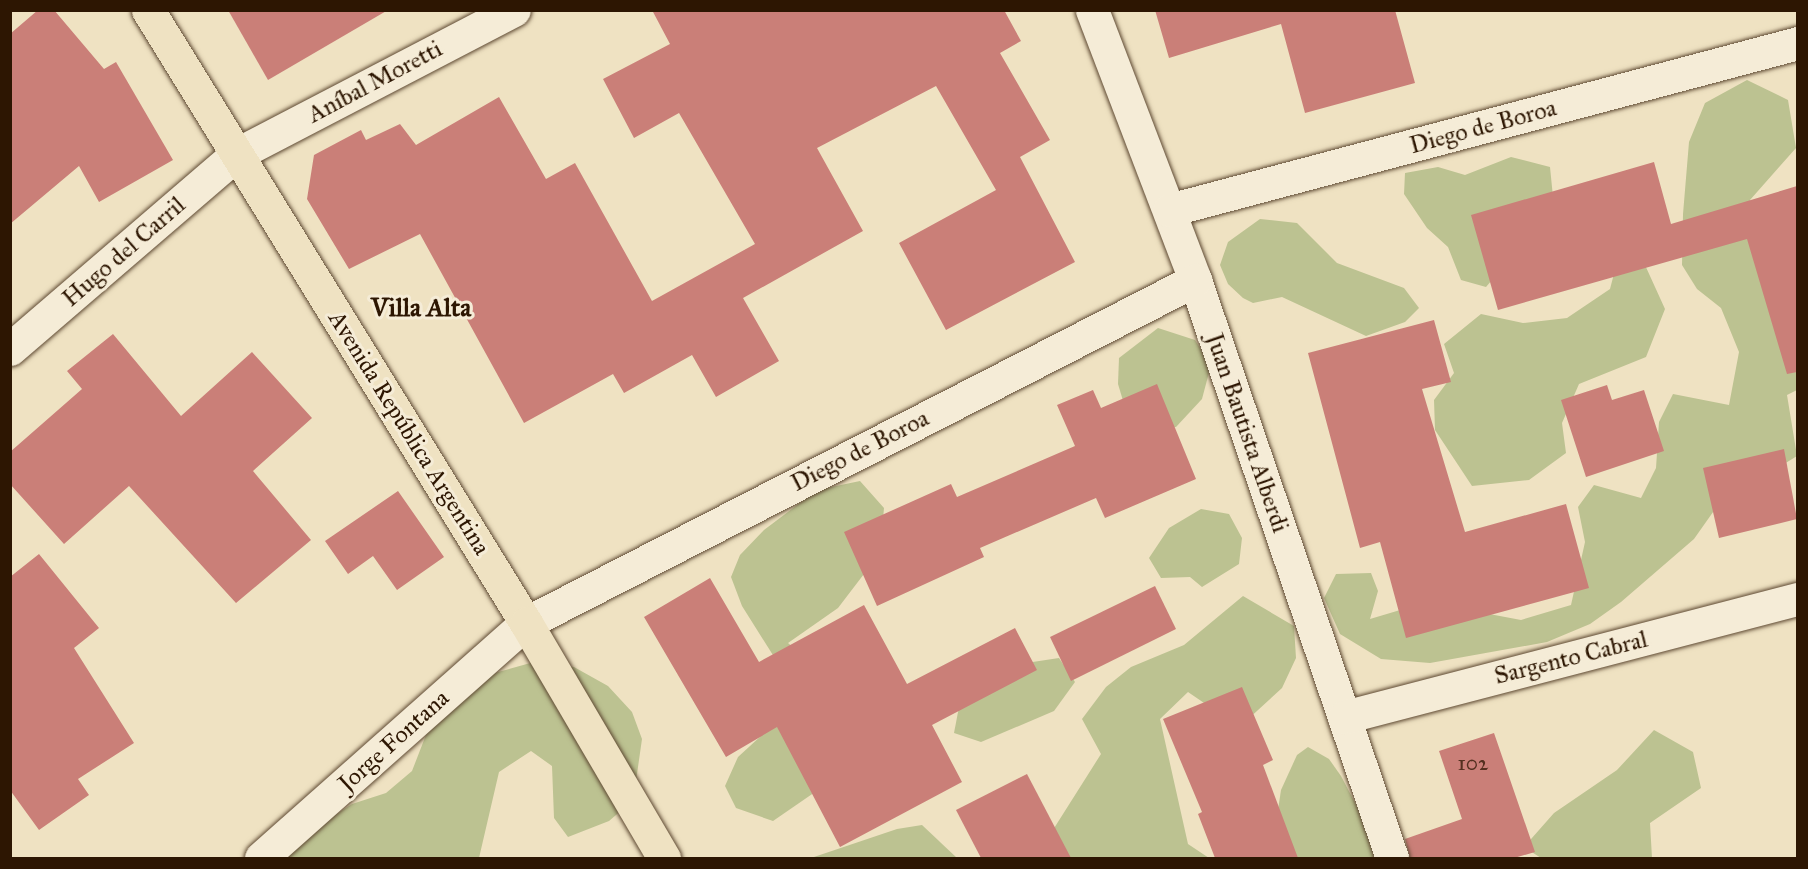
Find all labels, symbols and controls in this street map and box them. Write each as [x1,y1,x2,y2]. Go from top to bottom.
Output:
street label: Aníbal Moretti [303,35,447,129]
street label: Diego de Boroa [1407,94,1559,160]
street label: Hugo del Carril [57,191,191,313]
district label: Villa Alta [371,292,471,324]
street label: Avenida República Argentina [322,306,496,560]
street label: Juan Bautista Alberdi [1199,330,1295,536]
street label: Diego de Boroa [786,404,934,498]
street label: Sargento Cabral [1492,625,1650,691]
street label: Jorge Fontana [333,684,455,798]
house number: 102 [1458,750,1488,776]

